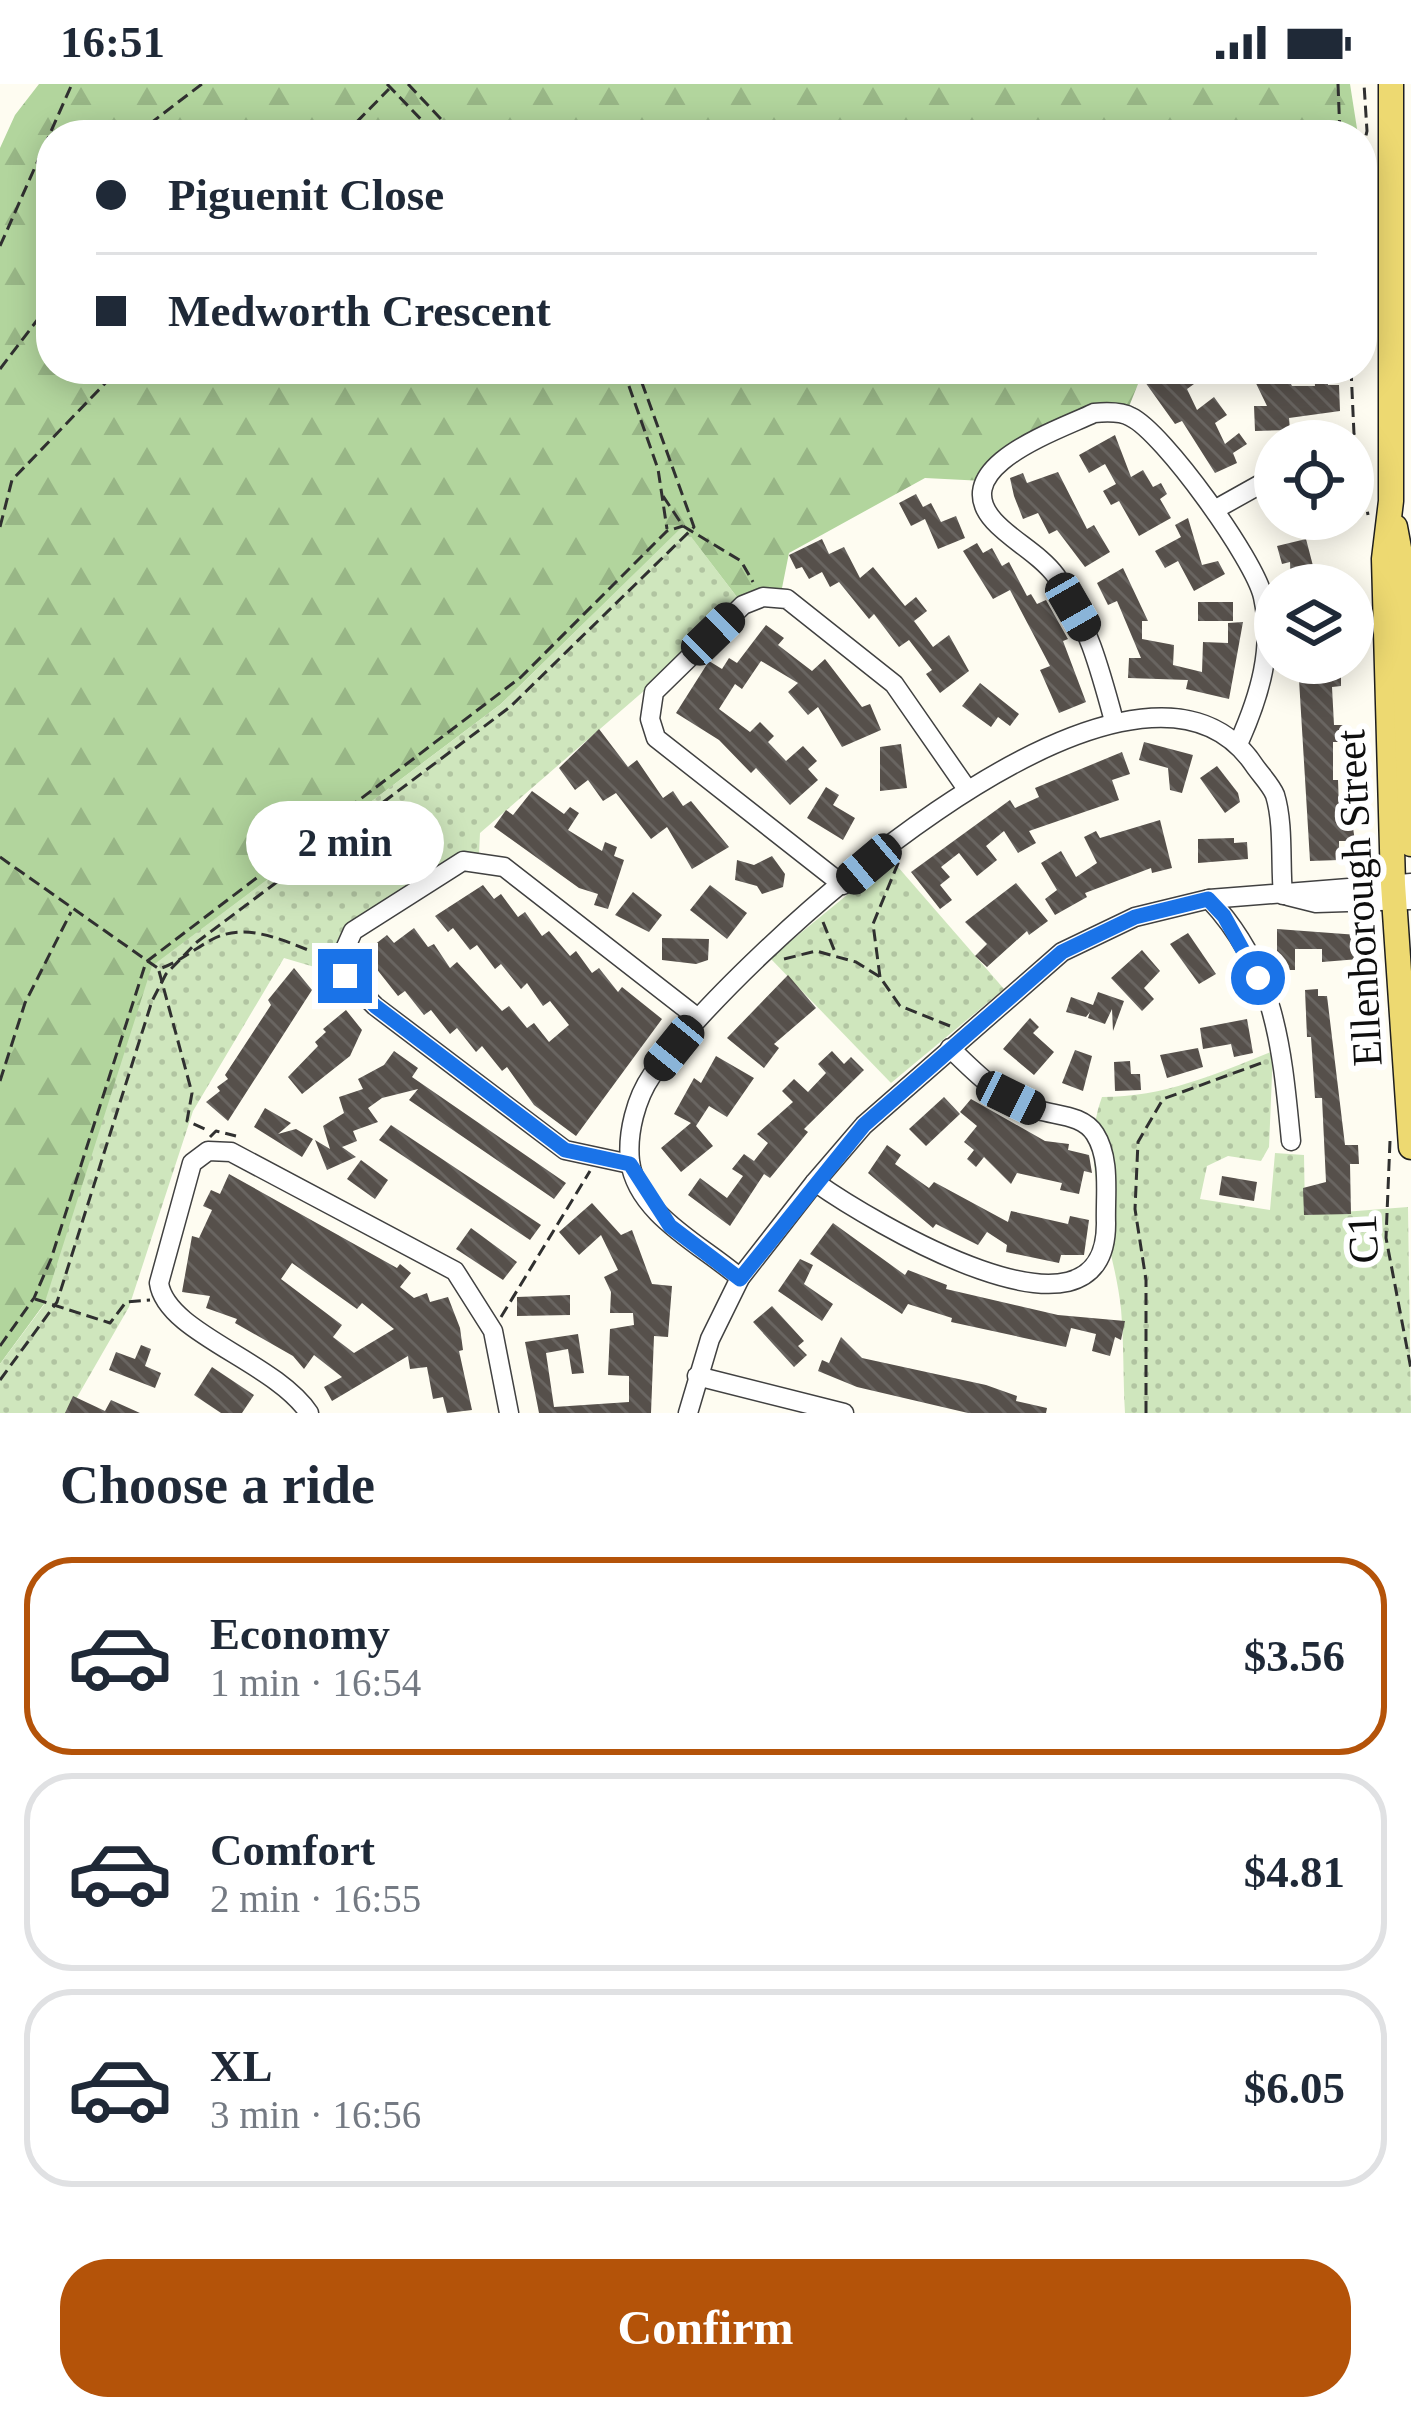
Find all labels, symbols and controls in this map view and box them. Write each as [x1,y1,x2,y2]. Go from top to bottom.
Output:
text: 16:51 [60,17,165,67]
text: Piguenit Close [168,170,444,220]
text: Medworth Crescent [168,286,551,336]
map controls [1254,420,1374,684]
button: locate [1254,420,1374,540]
button: layers [1254,564,1374,684]
car [1039,567,1107,647]
car [675,596,751,672]
street label: Ellenborough Street [1327,728,1391,1067]
callout: 2 min [246,802,444,886]
text: 2 min [298,821,392,864]
car [830,827,908,901]
route end [318,949,372,1003]
route start [1231,951,1285,1005]
car [637,1009,711,1087]
car [971,1066,1051,1130]
street label: C1 [1339,1213,1387,1265]
text: Choose a ride [60,1455,375,1515]
icon: car [66,1602,174,1710]
text: Economy [210,1609,390,1659]
text: $3.56 [1244,1631,1345,1681]
text: 1 min · 16:54 [210,1661,421,1704]
icon: car [66,1818,174,1926]
text: Comfort [210,1825,375,1875]
text: $4.81 [1244,1847,1345,1897]
text: 2 min · 16:55 [210,1877,421,1920]
icon: car [66,2034,174,2142]
text: XL [210,2041,273,2091]
text: $6.05 [1244,2063,1345,2113]
text: 3 min · 16:56 [210,2093,421,2136]
button: Confirm [60,2259,1351,2397]

